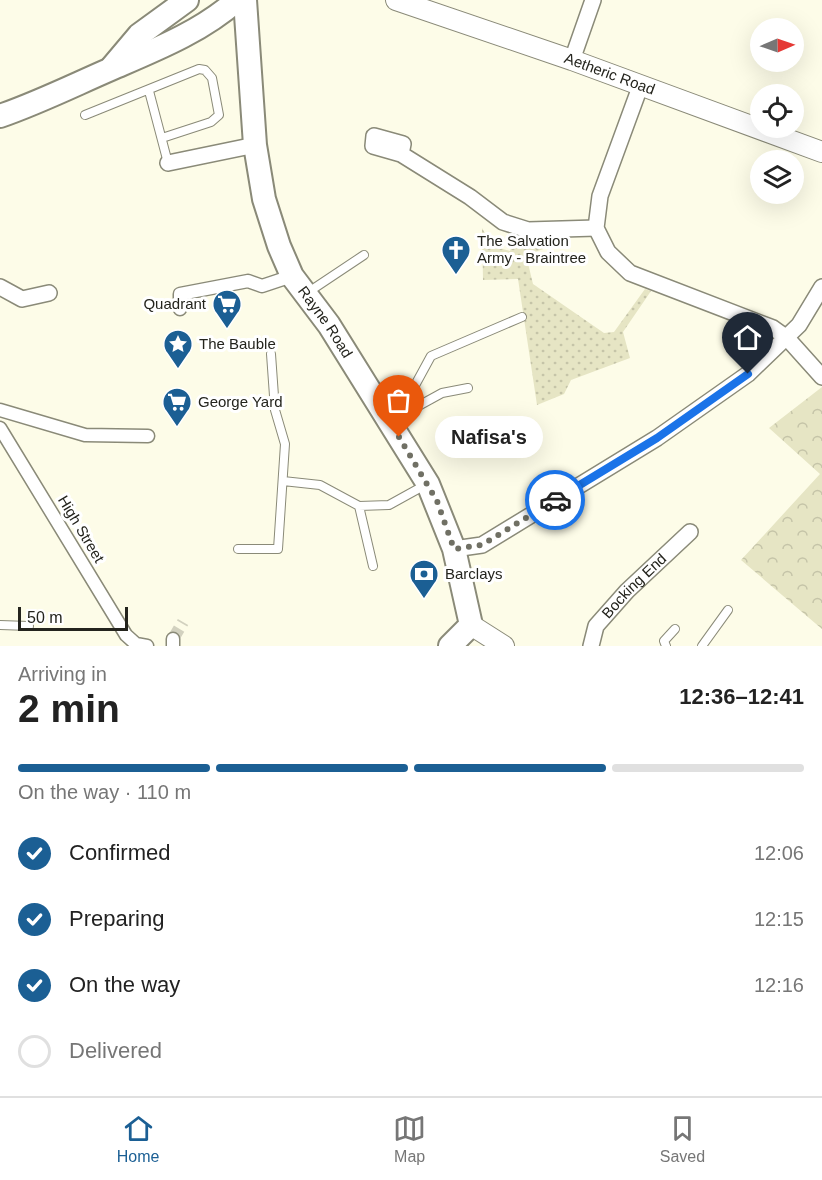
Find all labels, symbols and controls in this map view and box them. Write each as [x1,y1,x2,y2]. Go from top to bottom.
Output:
north arrow [750,18,804,72]
map controls [750,18,804,204]
street label: Aetheric Road [562,49,657,98]
button: locate [750,84,804,138]
button: layers [750,150,804,204]
place label: The Salvation Army - Braintree [477,232,586,266]
church icon: The Salvation Army - Braintree [440,234,472,276]
street label: Rayne Road [295,283,356,361]
supermarket icon: Quadrant [211,288,243,330]
place label: Quadrant [143,295,207,312]
pin [722,312,773,374]
icon: home [731,321,764,354]
place icon: The Bauble [162,328,194,370]
place label: The Bauble [199,335,276,352]
pin [373,375,424,437]
icon: bag [382,384,415,417]
supermarket icon: George Yard [161,386,193,428]
place label: George Yard [198,393,283,410]
callout: Nafisa's [435,416,543,458]
text: Nafisa's [451,426,527,448]
courier [525,470,585,530]
icon: car [539,484,572,517]
street label: High Street [55,492,108,566]
street label: Bocking End [598,550,670,621]
bank icon: Barclays [408,558,440,600]
place label: Barclays [445,565,503,582]
scale bar [18,604,128,632]
text: 50 m [27,609,63,626]
text: Arriving in [18,663,107,685]
text: 12:36–12:41 [679,684,804,709]
text: 2 min [18,687,120,730]
text: On the way · 110 m [18,781,191,803]
icon: check [18,837,51,870]
text: Confirmed [69,840,170,865]
text: 12:06 [754,842,804,864]
icon: check [18,903,51,936]
text: Preparing [69,906,164,931]
text: 12:15 [754,908,804,930]
icon: check [18,969,51,1002]
text: On the way [69,972,180,997]
text: 12:16 [754,974,804,996]
text: Delivered [69,1038,162,1063]
tab: Home [117,1112,160,1166]
tab: Map [393,1112,426,1166]
tab: Saved [660,1112,705,1166]

